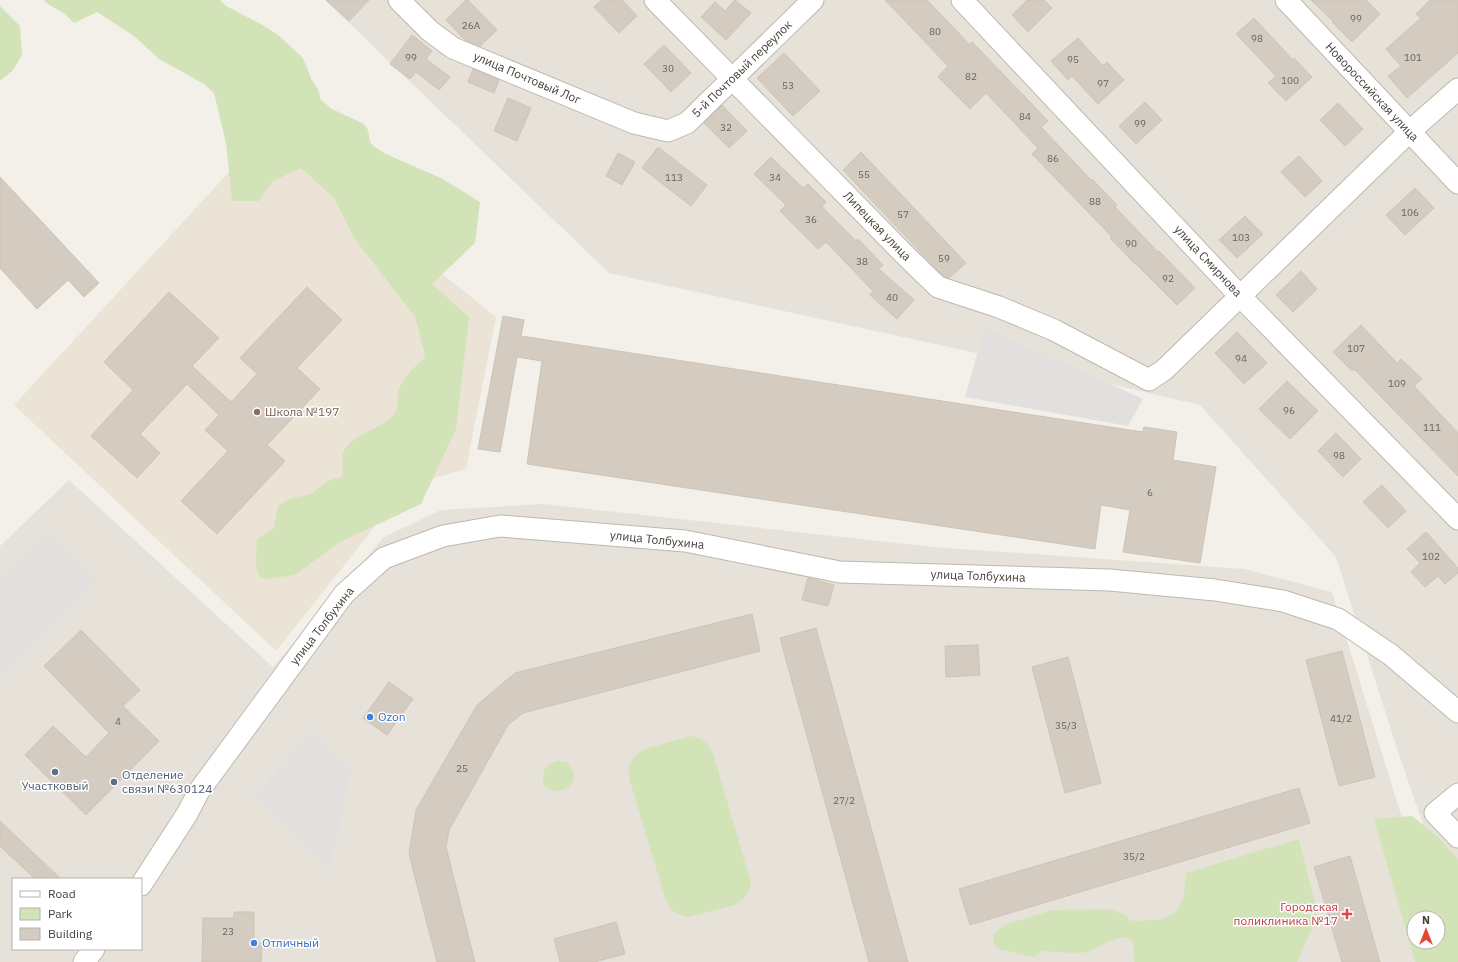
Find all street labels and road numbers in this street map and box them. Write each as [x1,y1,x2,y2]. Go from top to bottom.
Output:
street label: 5-й Почтовый переулок [688,17,795,120]
street label: Новороссийская улица [1323,39,1423,145]
street label: улица Почтовый Лог [471,48,583,107]
street label: Липецкая улица [840,188,915,264]
street label: улица Смирнова [1171,222,1246,300]
street label: улица Толбухина [609,527,706,552]
street label: улица Толбухина [930,566,1026,585]
street label: улица Толбухина [286,583,357,668]

